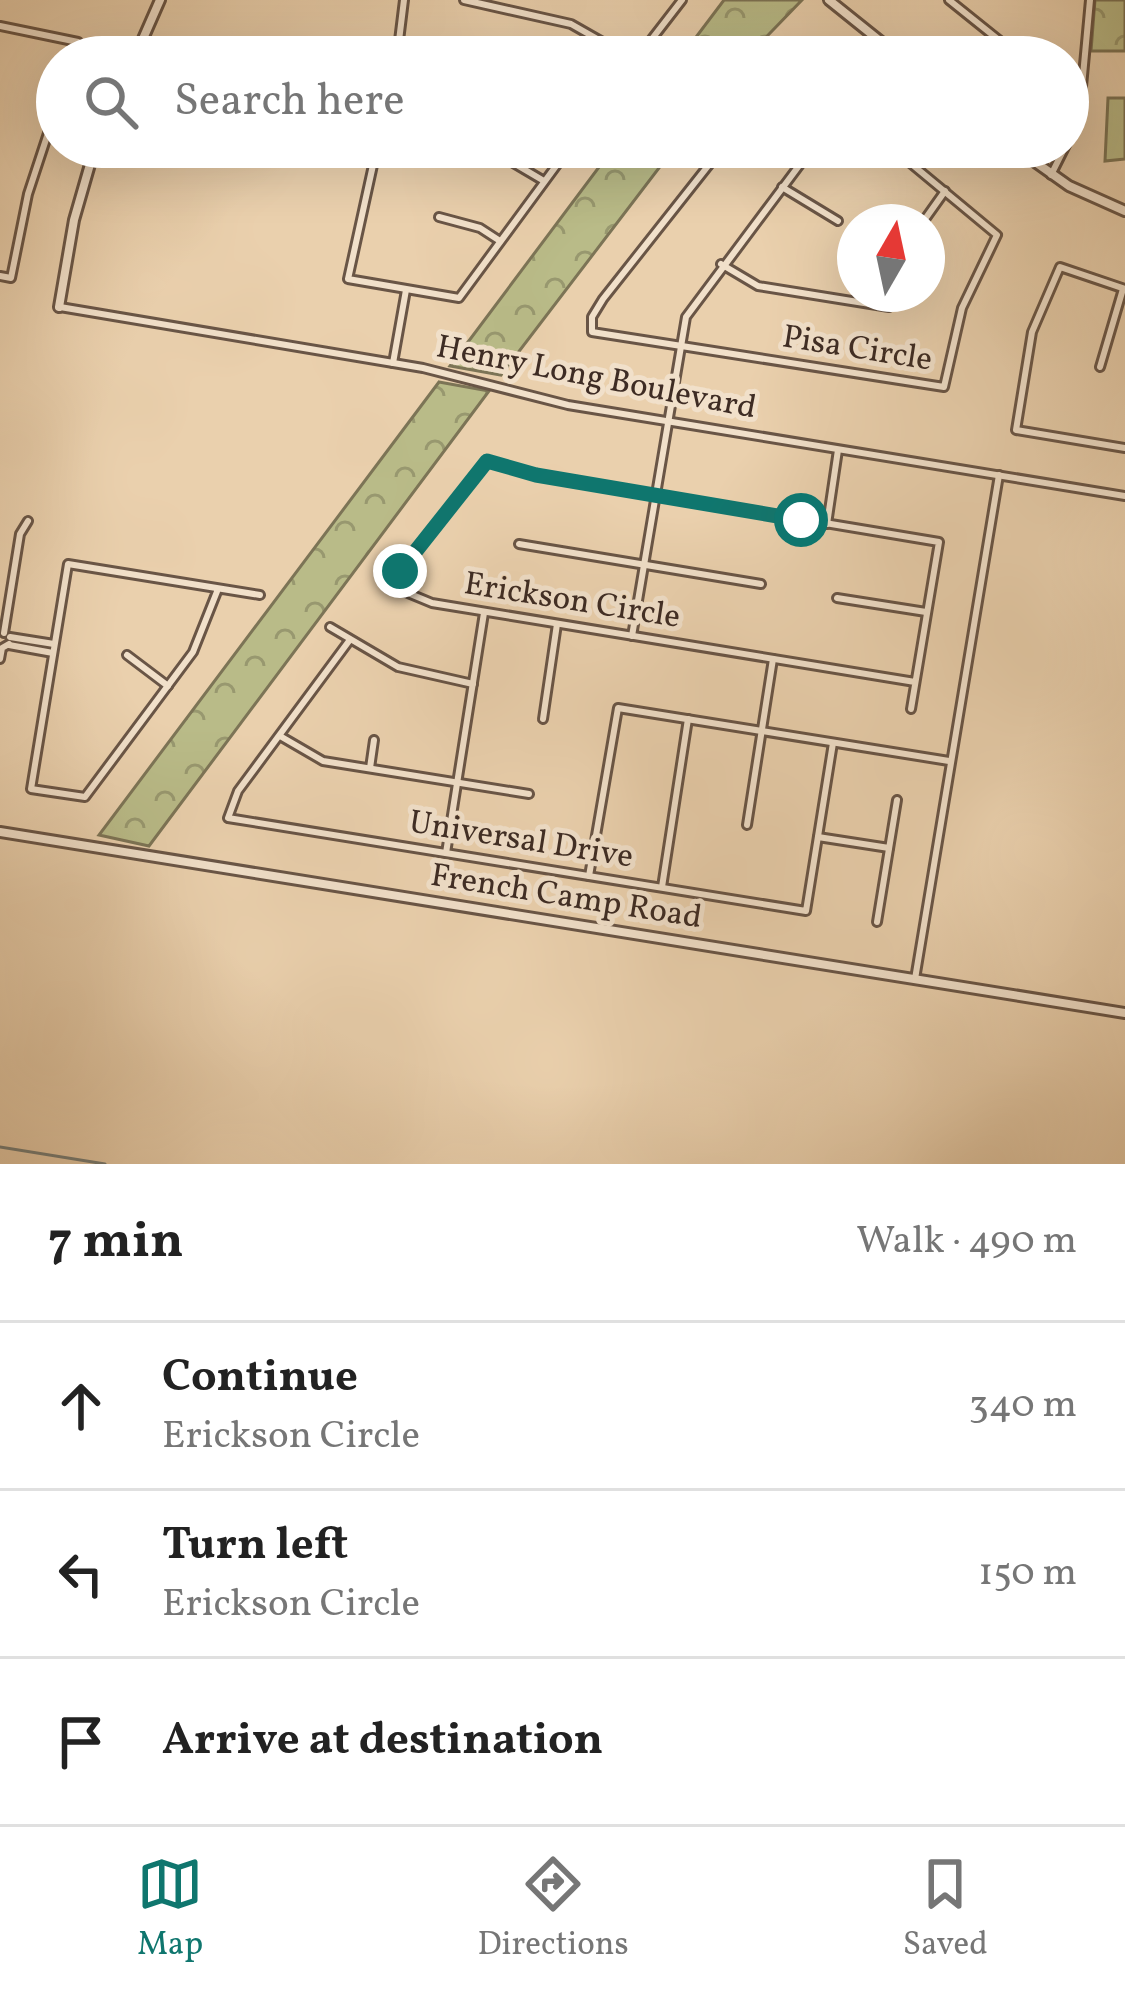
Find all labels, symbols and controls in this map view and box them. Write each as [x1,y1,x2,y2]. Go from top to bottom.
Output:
search box [36,36,1089,168]
icon: search [78,69,144,135]
text: Search here [174,71,405,134]
north arrow [837,204,945,312]
street label: Pisa Circle [779,315,935,385]
street label: Henry Long Boulevard [432,325,760,433]
route start [774,493,828,547]
route end [373,544,427,598]
street label: Erickson Circle [461,562,683,642]
street label: Universal Drive [406,801,636,881]
street label: French Camp Road [427,854,705,942]
text: 7 min [48,1207,184,1278]
text: Walk · 490 m [856,1215,1077,1269]
text: Continue [162,1347,358,1410]
icon: ahead [48,1373,114,1439]
text: 340 m [969,1379,1077,1433]
text: Erickson Circle [162,1410,420,1464]
text: Turn left [162,1515,348,1578]
icon: left [48,1541,114,1607]
text: 150 m [978,1547,1077,1601]
text: Erickson Circle [162,1578,420,1632]
icon: arrive [48,1709,114,1775]
text: Arrive at destination [162,1710,603,1773]
tab: Map [137,1851,203,1969]
tab: Directions [477,1851,629,1969]
tab: Saved [903,1851,988,1969]

